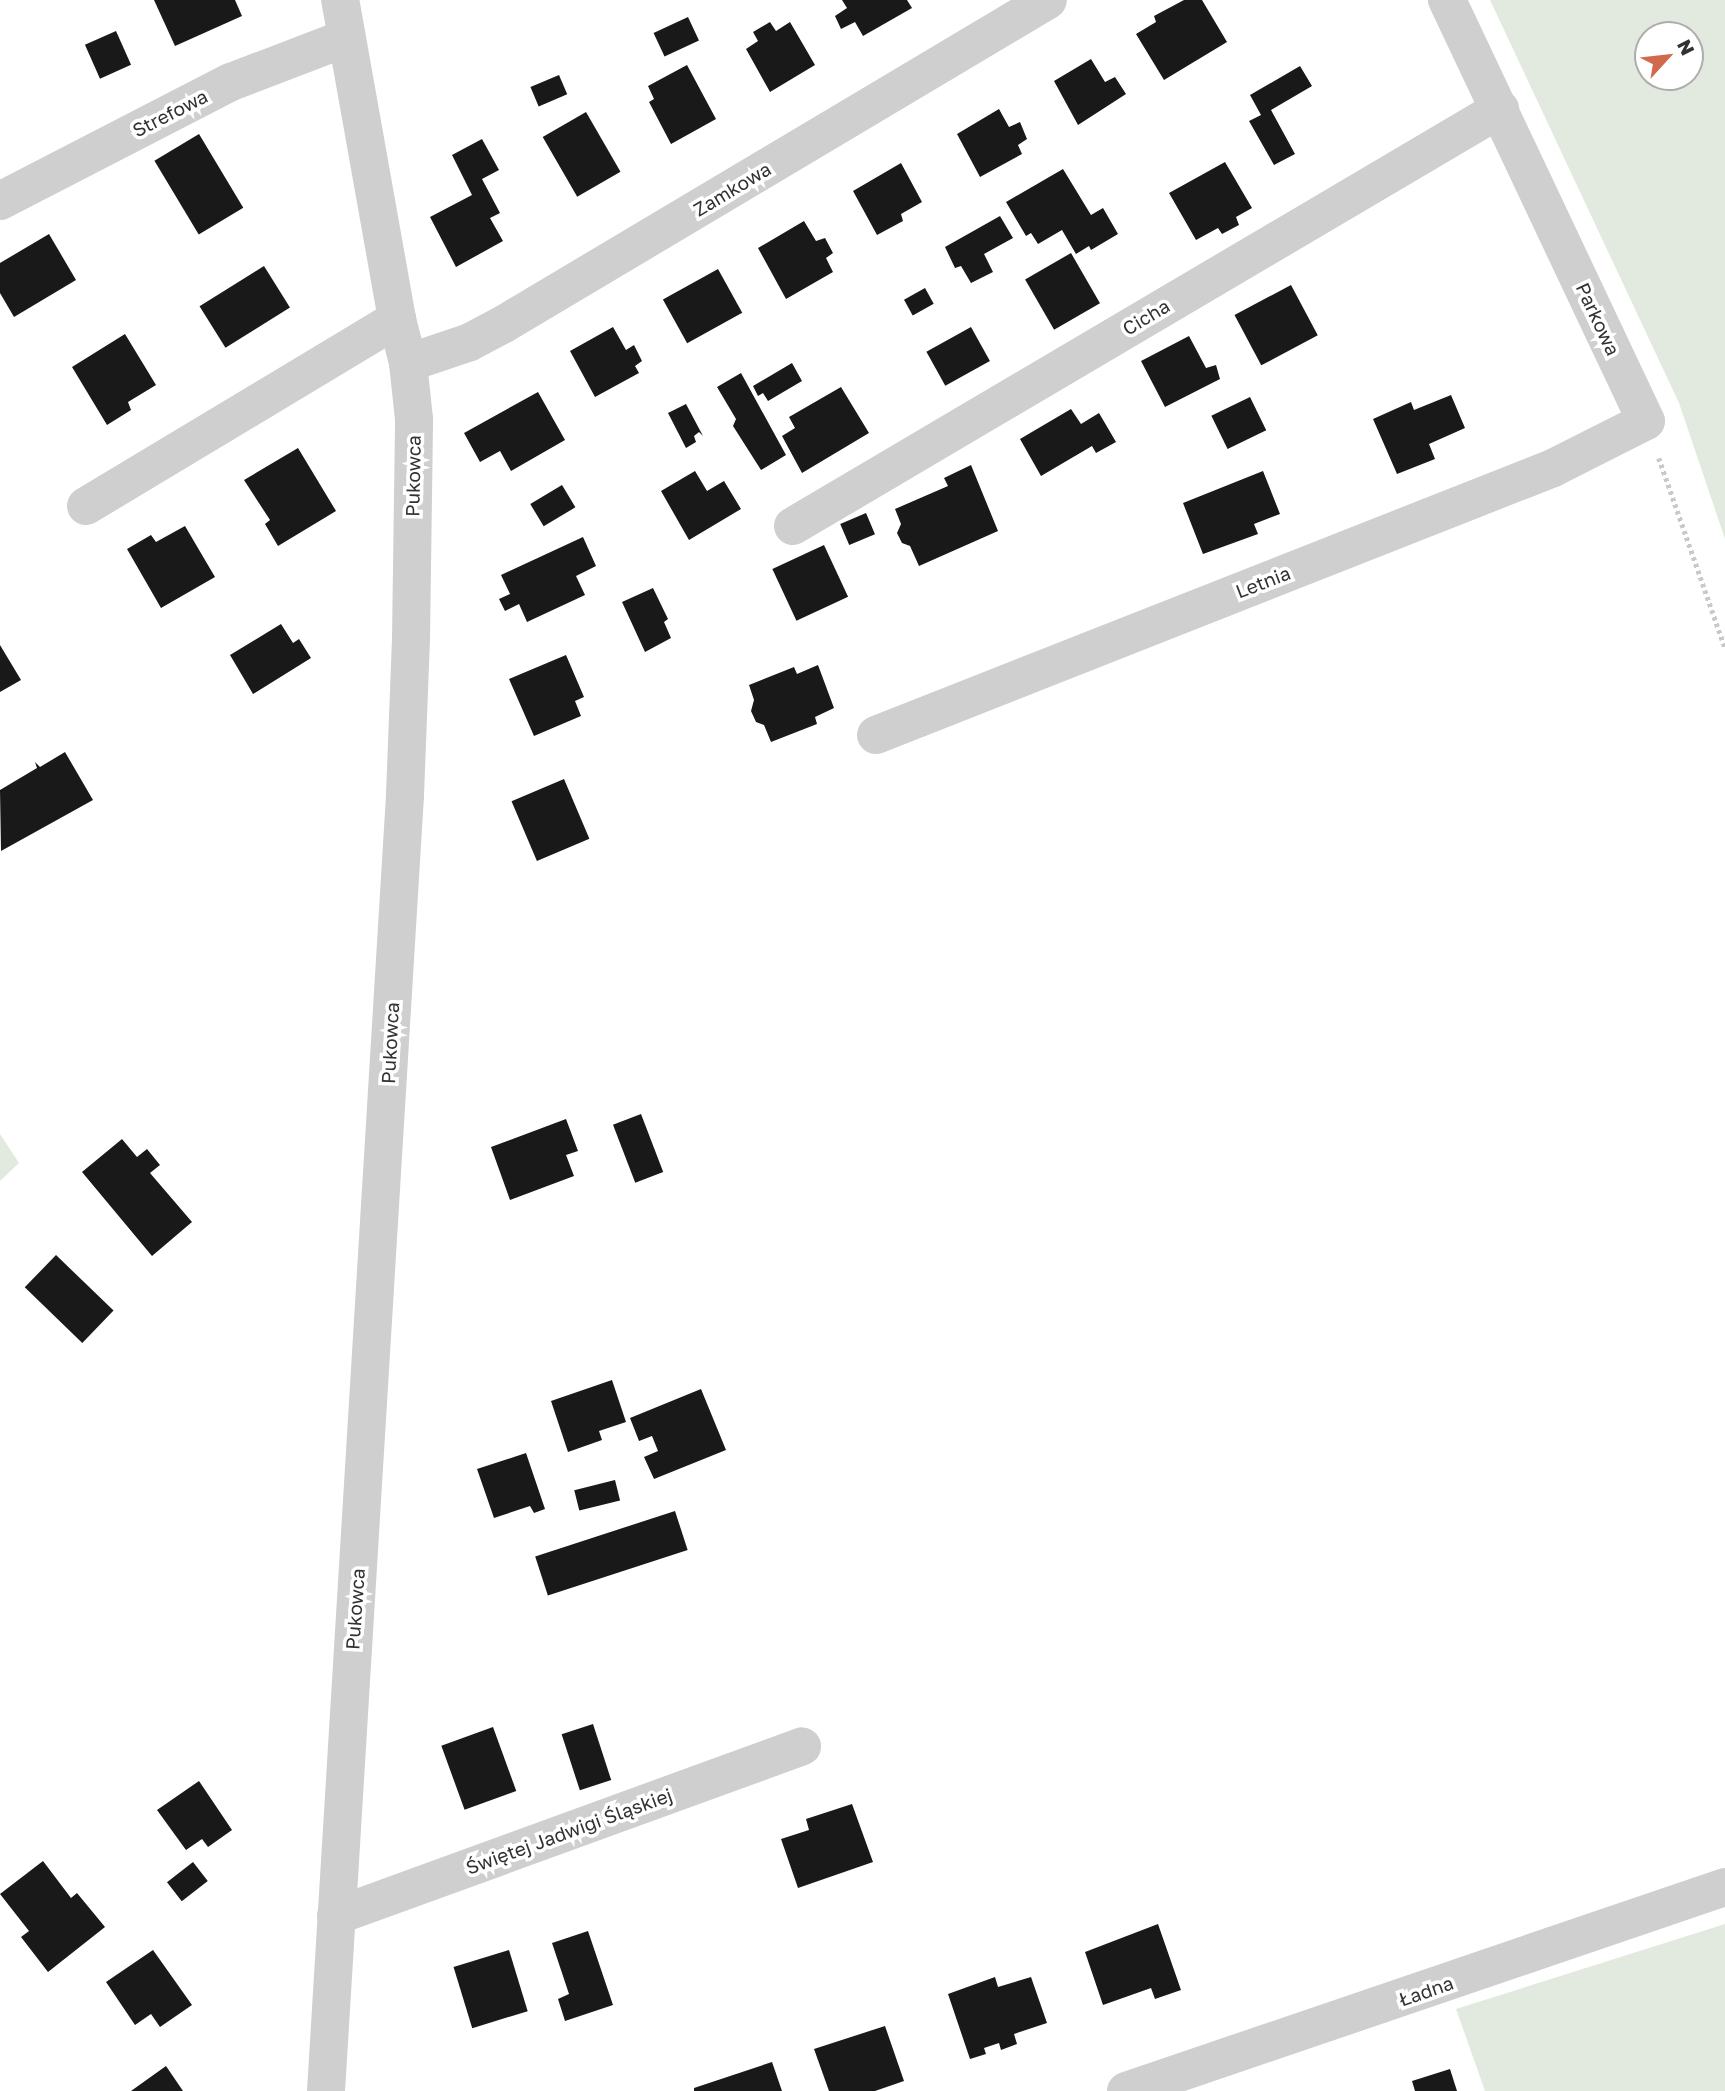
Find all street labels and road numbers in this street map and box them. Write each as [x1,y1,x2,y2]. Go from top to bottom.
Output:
street label: Strefowa [129,84,211,142]
street label: Zamkowa [689,157,775,221]
street label: Parkowa [1571,279,1625,359]
street label: Cicha [1118,294,1174,340]
street label: Pukowca [401,435,425,517]
street label: Letnia [1232,561,1294,603]
street label: Pukowca [376,1002,404,1084]
street label: Pukowca [341,1567,369,1651]
street label: Świętej Jadwigi Śląskiej [463,1783,675,1879]
street label: Ładna [1396,1971,1456,2011]

